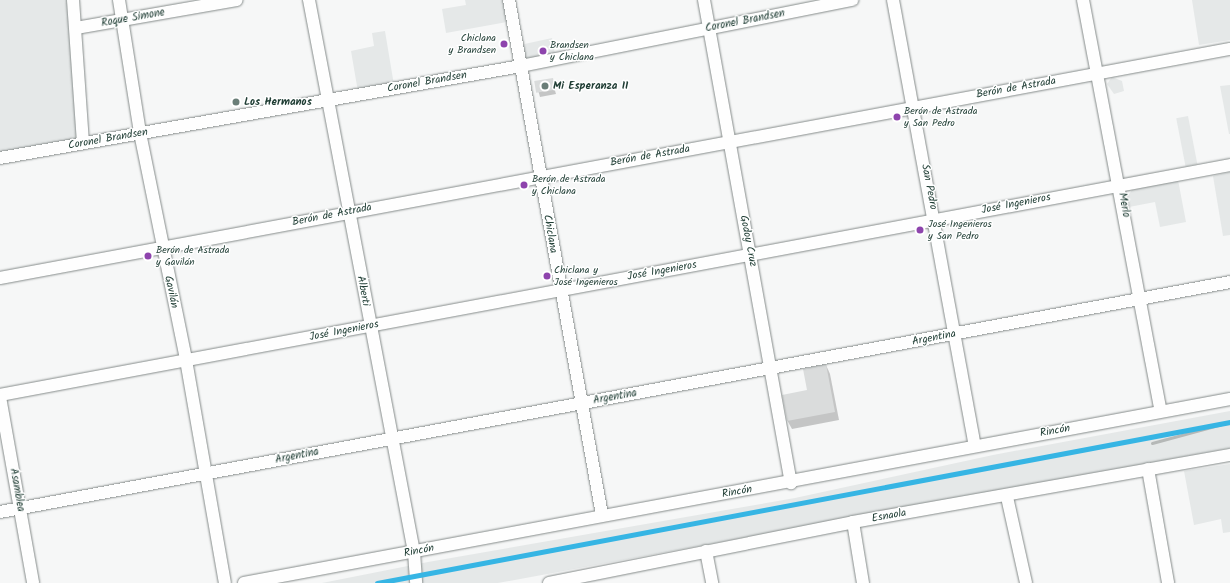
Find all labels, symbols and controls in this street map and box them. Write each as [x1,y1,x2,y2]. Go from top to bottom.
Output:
street label: Roque Simone [100,6,166,30]
street label: Coronel Brandsen [704,7,786,35]
place label: Chiclana y Brandsen [449,32,496,56]
marker: Chiclana y Brandsen [499,39,509,49]
place label: Brandsen y Chiclana [550,39,594,62]
marker: Brandsen y Chiclana [538,46,548,56]
street label: Coronel Brandsen [386,68,468,96]
street label: Berón de Astrada [975,74,1057,102]
place label: Mi Esperanza II [553,79,629,93]
marker: Mi Esperanza II [540,81,550,91]
place label: Los Hermanos [244,95,312,109]
marker: Los Hermanos [231,97,241,107]
place label: Berón de Astrada y San Pedro [904,105,977,128]
marker: Berón de Astrada y San Pedro [892,112,902,122]
street label: Coronel Brandsen [67,125,149,153]
street label: Berón de Astrada [609,142,691,170]
street label: San Pedro [918,163,940,211]
place label: Berón de Astrada y Chiclana [532,173,605,196]
marker: Berón de Astrada y Chiclana [519,180,529,190]
street label: José Ingenieros [980,191,1052,217]
street label: Merlo [1115,192,1133,218]
street label: Berón de Astrada [291,201,373,229]
street label: Chiclana [540,214,560,254]
street label: Godoy Cruz [737,214,759,268]
place label: José Ingenieros y San Pedro [928,218,992,242]
marker: José Ingenieros y San Pedro [915,225,925,235]
place label: Berón de Astrada y Gavilán [156,244,229,268]
marker: Berón de Astrada y Gavilán [143,251,153,261]
street label: José Ingenieros [626,258,698,284]
place label: Chiclana y José Ingenieros [554,264,618,288]
marker: Chiclana y José Ingenieros [542,271,552,281]
street label: Gavilán [161,275,181,309]
street label: Alberti [354,275,372,307]
street label: José Ingenieros [308,318,380,344]
street label: Argentina [911,327,957,349]
street label: Argentina [592,387,638,407]
street label: Rincón [1039,422,1071,440]
street label: Argentina [274,445,320,467]
street label: Asamblea [7,467,27,513]
street label: Rincón [721,483,753,501]
street label: Esnaola [871,506,907,526]
street label: Rincón [403,542,435,560]

